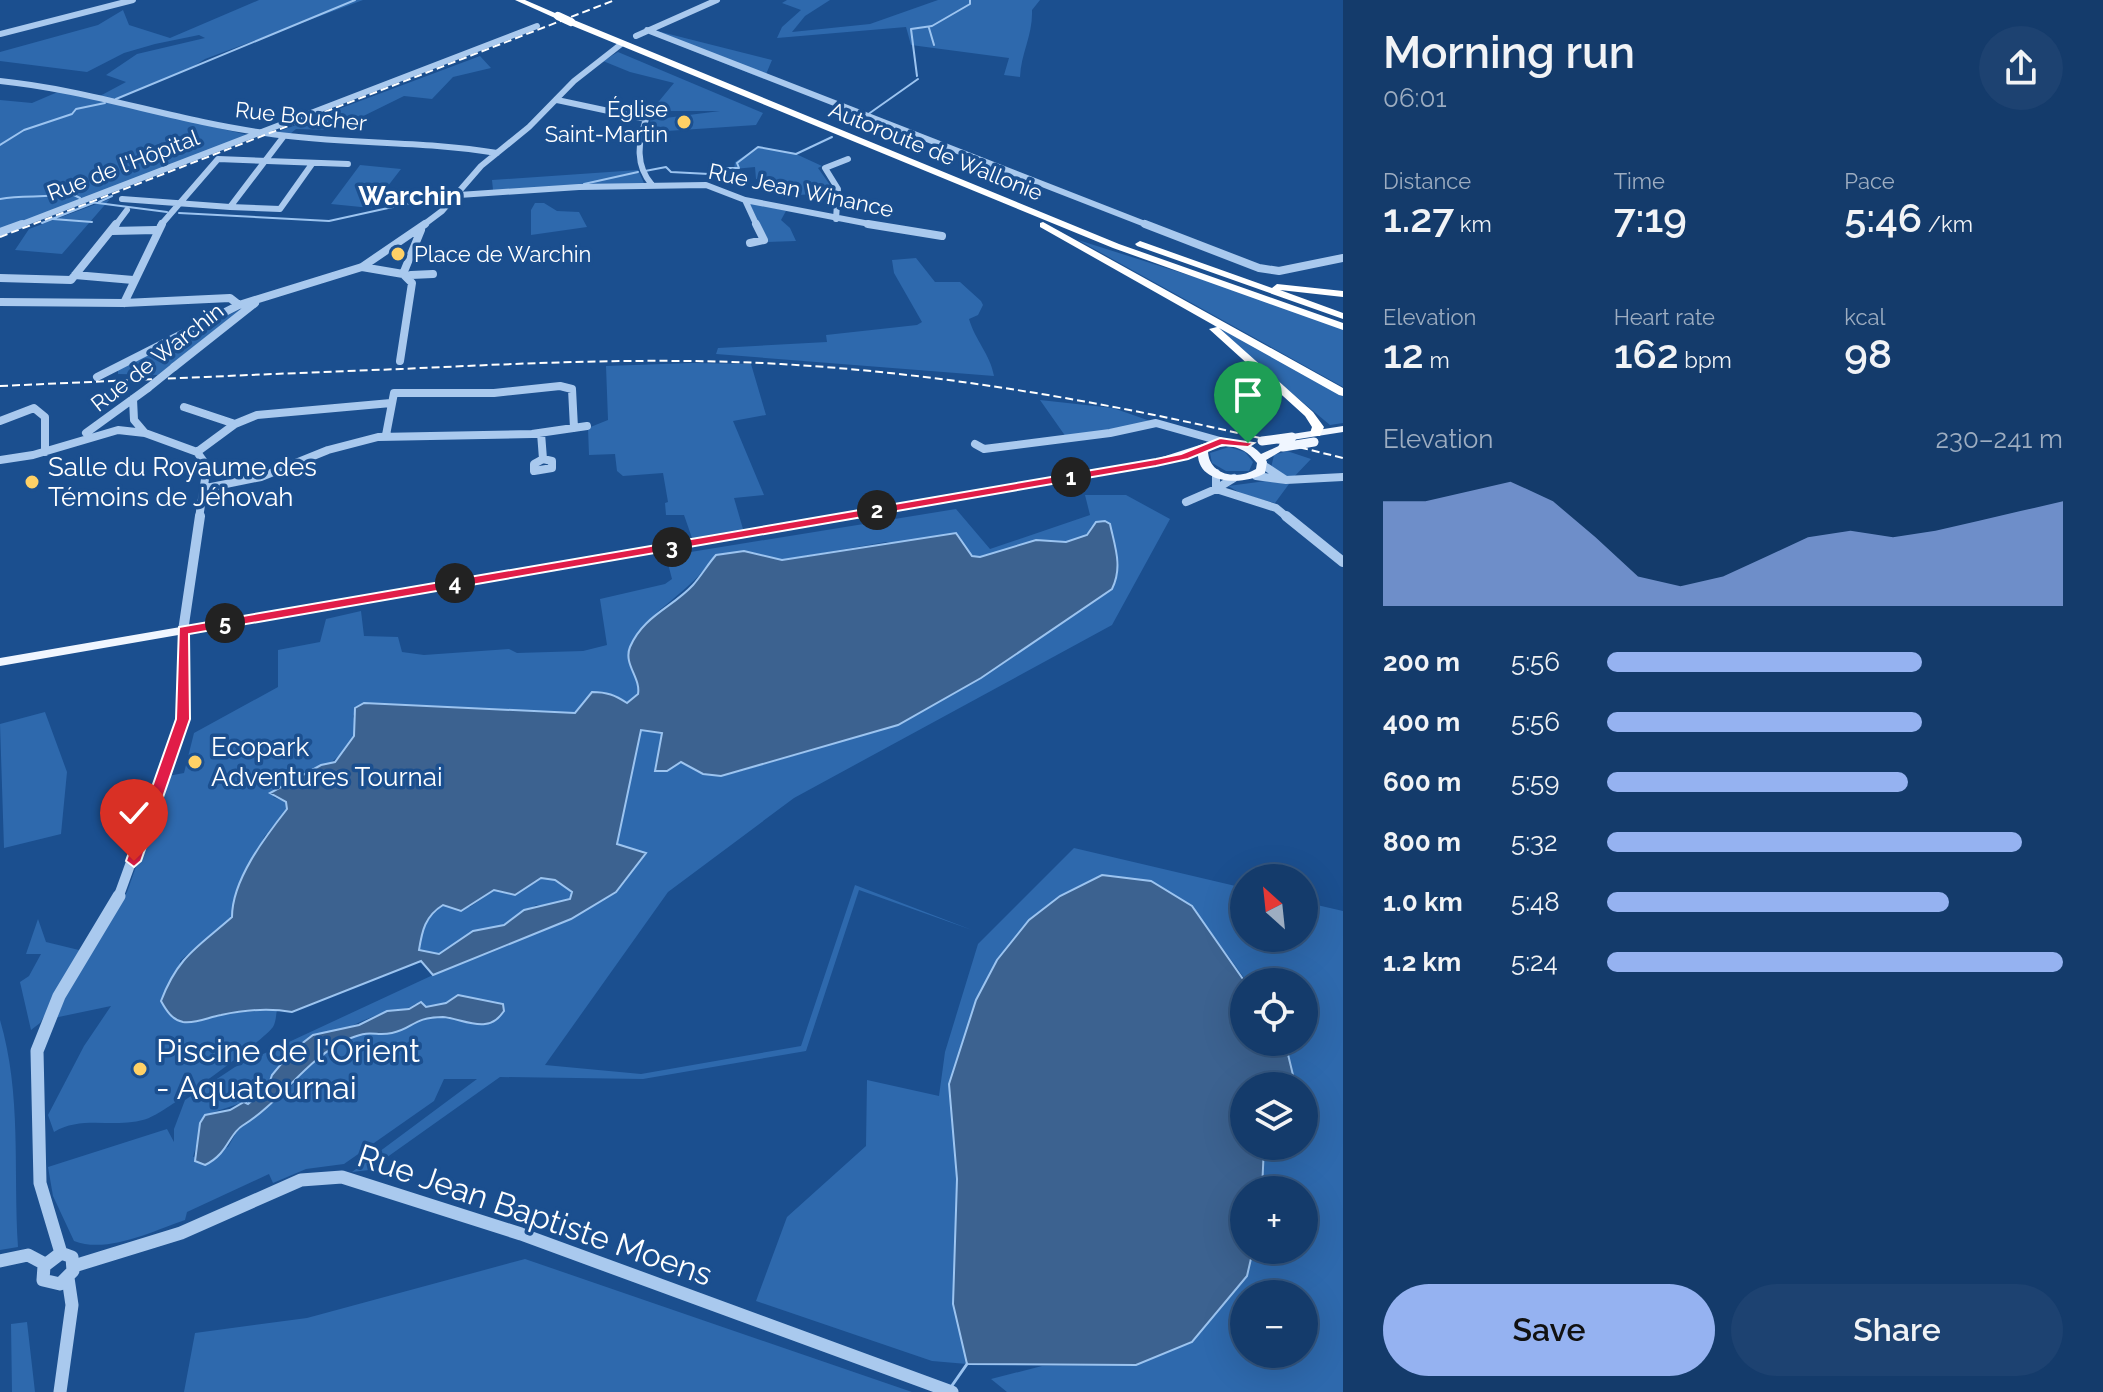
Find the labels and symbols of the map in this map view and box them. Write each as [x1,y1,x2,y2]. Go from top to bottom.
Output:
street label: Rue Boucher [234,96,368,136]
place label: Église Saint-Martin [545,96,668,147]
street label: Autoroute de Wallonie [825,96,1047,206]
marker: Église Saint-Martin [675,113,693,131]
street label: Rue de l'Hôpital [43,124,203,206]
street label: Rue Jean Winance [706,158,896,222]
district label: Warchin [358,181,462,211]
place label: Place de Warchin [414,241,591,267]
marker: Place de Warchin [389,245,407,263]
street label: Rue de Warchin [86,297,228,417]
pin [1214,361,1282,443]
place label: Salle du Royaume des Témoins de Jéhovah [48,452,317,512]
pin: 1 [1051,457,1091,497]
marker: Salle du Royaume des Témoins de Jéhovah [23,473,41,491]
pin: 2 [857,490,897,530]
pin: 3 [652,527,692,567]
pin: 4 [435,563,475,603]
pin: 5 [205,603,245,643]
place label: Ecopark Adventures Tournai [211,732,443,792]
marker: Ecopark Adventures Tournai [186,753,204,771]
pin [100,779,168,861]
north arrow [1230,864,1318,952]
place label: Piscine de l'Orient - Aquatournai [156,1032,420,1106]
marker: Piscine de l'Orient - Aquatournai [131,1060,149,1078]
street label: Rue Jean Baptiste Moens [353,1136,717,1293]

